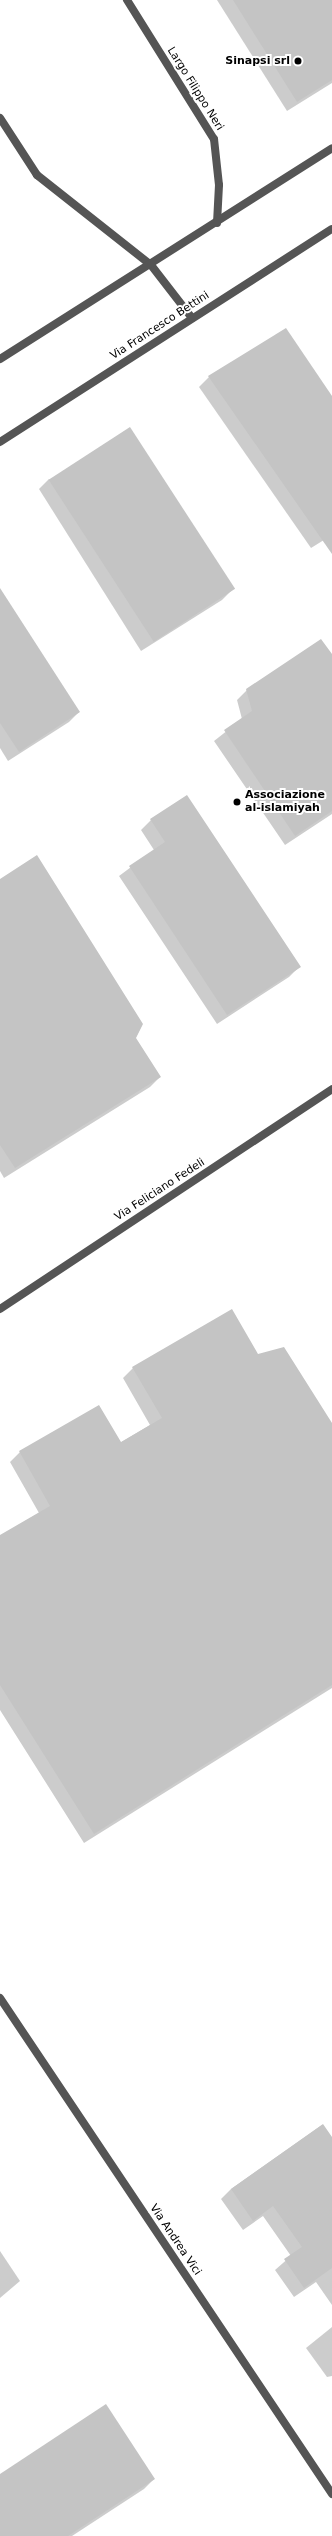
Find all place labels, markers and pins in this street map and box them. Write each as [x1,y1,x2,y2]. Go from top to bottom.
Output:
place label: Sinapsi srl [225,54,290,68]
marker: Sinapsi srl [293,56,303,66]
place label: Associazione al-islamiyah [245,789,325,815]
marker: Associazione al-islamiyah [232,797,242,807]

